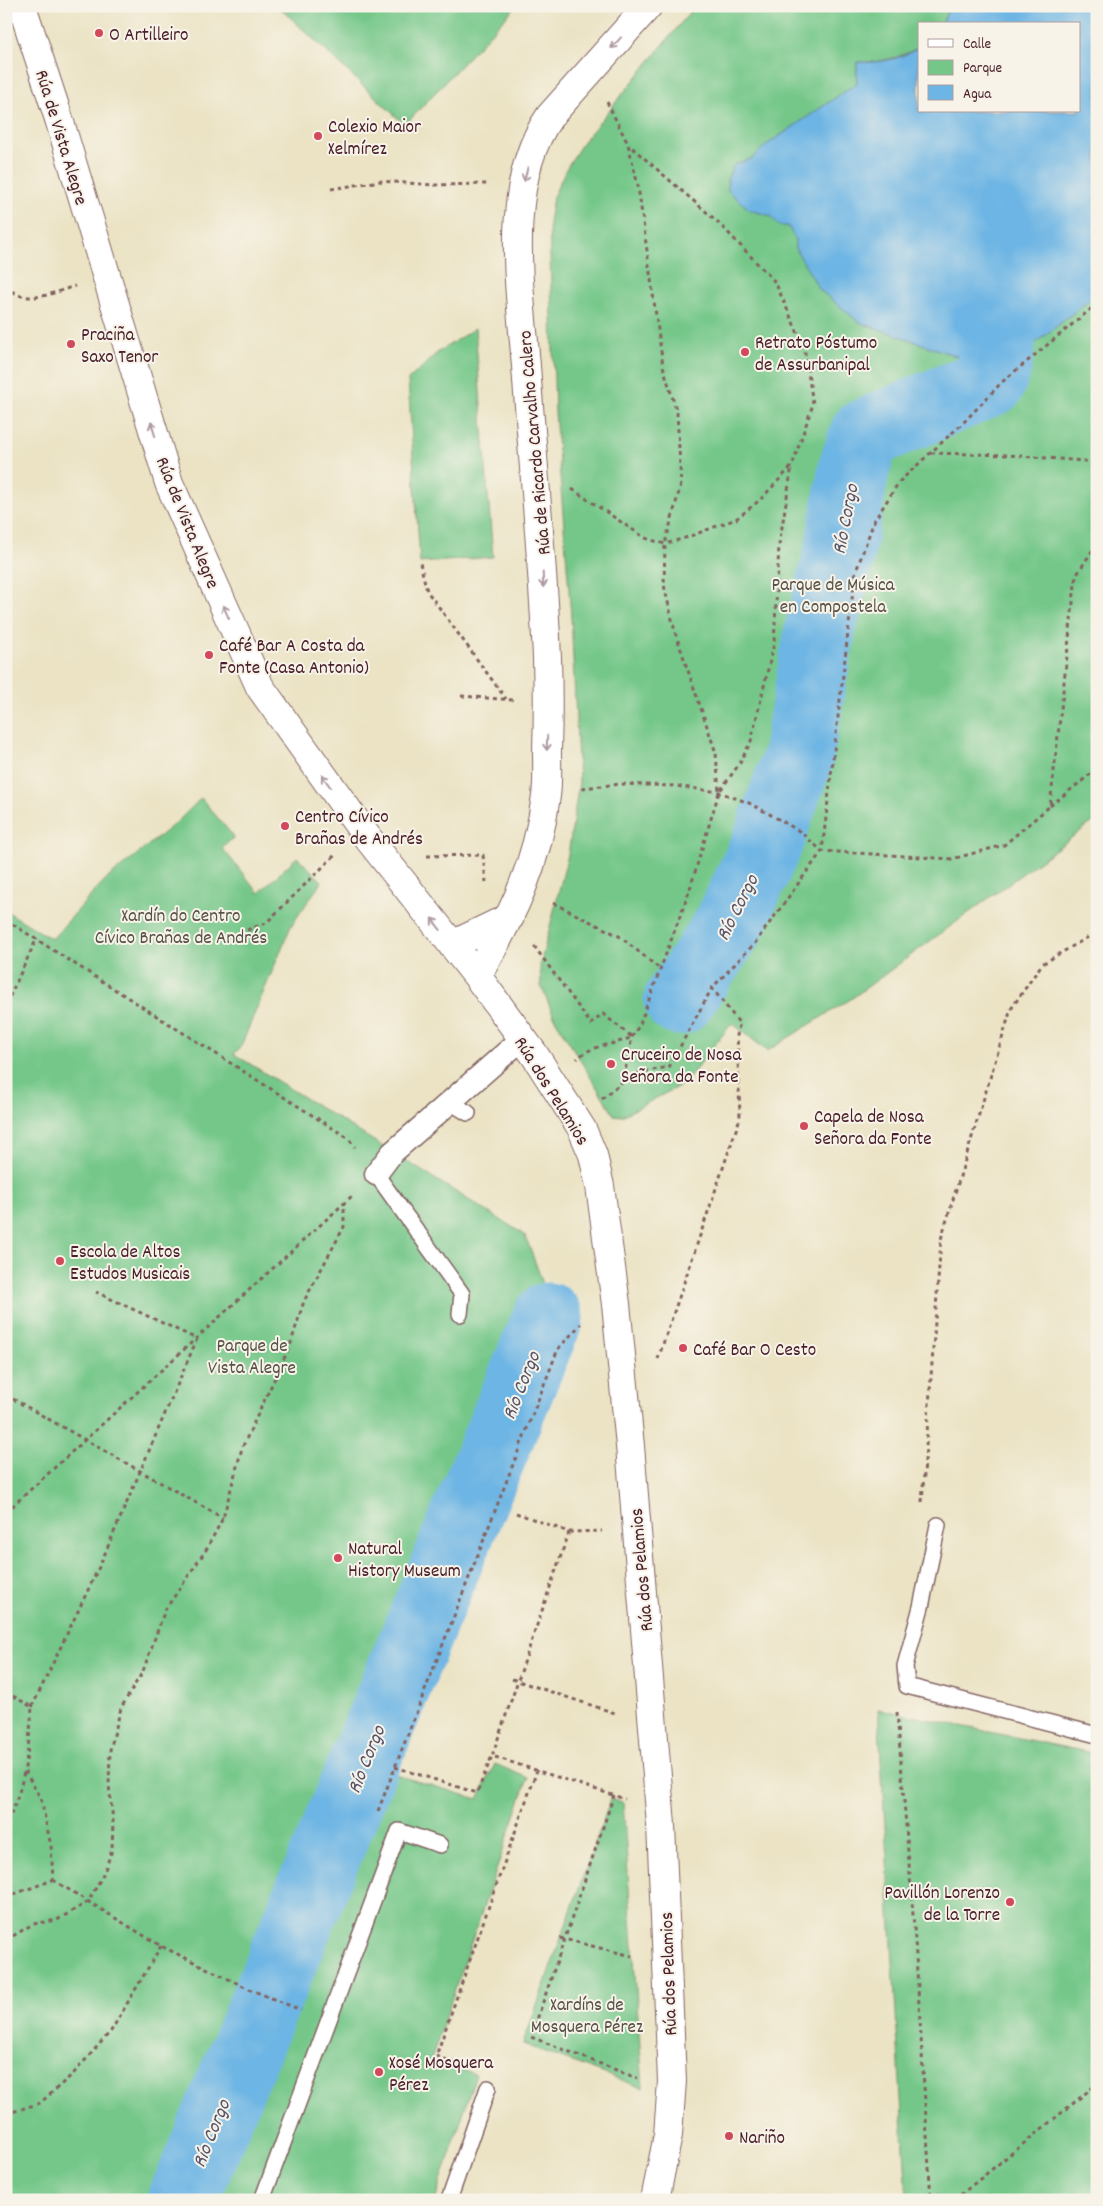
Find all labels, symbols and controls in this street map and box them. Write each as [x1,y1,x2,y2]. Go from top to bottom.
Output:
legend [918,22,1080,112]
place label: O Artilleiro [109,23,189,50]
marker: O Artilleiro [93,27,105,39]
text: Calle [963,34,992,56]
one-way arrow [610,36,622,49]
text: Parque [963,58,1003,80]
street label: Rúa de Vista Alegre [26,67,93,209]
text: Agua [963,84,992,106]
place label: Colexio Maior Xelmírez [328,115,421,164]
marker: Colexio Maior Xelmírez [312,130,324,142]
one-way arrow [521,166,530,182]
place label: Praciña Saxo Tenor [81,323,158,372]
street label: Rúa de Ricardo Carvalho Calero [513,329,560,556]
place label: Retrato Póstumo de Assurbanipal [755,331,877,380]
marker: Praciña Saxo Tenor [65,338,77,350]
marker: Retrato Póstumo de Assurbanipal [739,346,751,358]
one-way arrow [147,421,157,437]
street label: Rúa de Vista Alegre [147,453,225,593]
water label: Río Corgo [826,481,868,557]
one-way arrow [539,572,548,588]
park label: Parque de Música en Compostela [772,573,896,622]
one-way arrow [221,605,231,620]
place label: Café Bar A Costa da Fonte (Casa Antonio) [219,634,369,683]
marker: Café Bar A Costa da Fonte (Casa Antonio) [203,649,215,661]
one-way arrow [542,734,552,751]
one-way arrow [321,775,331,789]
place label: Centro Cívico Brañas de Andrés [295,805,423,854]
marker: Centro Cívico Brañas de Andrés [279,820,291,832]
water label: Río Corgo [710,870,768,946]
park label: Xardín do Centro Cívico Brañas de Andrés [95,904,267,953]
one-way arrow [430,918,441,931]
street label: Rúa dos Pelamios [506,1032,594,1152]
place label: Cruceiro de Nosa Señora da Fonte [621,1043,742,1092]
marker: Cruceiro de Nosa Señora da Fonte [605,1058,617,1070]
place label: Capela de Nosa Señora da Fonte [814,1105,932,1154]
marker: Capela de Nosa Señora da Fonte [798,1120,810,1132]
place label: Escola de Altos Estudos Musicais [70,1240,190,1289]
marker: Escola de Altos Estudos Musicais [54,1255,66,1267]
park label: Parque de Vista Alegre [208,1334,296,1383]
place label: Café Bar O Cesto [693,1338,816,1365]
marker: Café Bar O Cesto [677,1342,689,1354]
water label: Río Corgo [497,1347,549,1424]
street label: Rúa dos Pelamios [625,1507,662,1633]
place label: Natural History Museum [348,1537,461,1586]
marker: Natural History Museum [332,1552,344,1564]
water label: Río Corgo [342,1721,394,1798]
place label: Pavillón Lorenzo de la Torre [884,1881,1000,1930]
marker: Pavillón Lorenzo de la Torre [1004,1896,1016,1908]
street label: Rúa dos Pelamios [655,1912,686,2036]
park label: Xardíns de Mosquera Pérez [531,1993,643,2042]
place label: Xosé Mosquera Pérez [389,2051,494,2100]
marker: Xosé Mosquera Pérez [373,2066,385,2078]
water label: Río Corgo [187,2095,239,2172]
place label: Nariño [739,2126,785,2153]
marker: Nariño [723,2130,735,2142]

